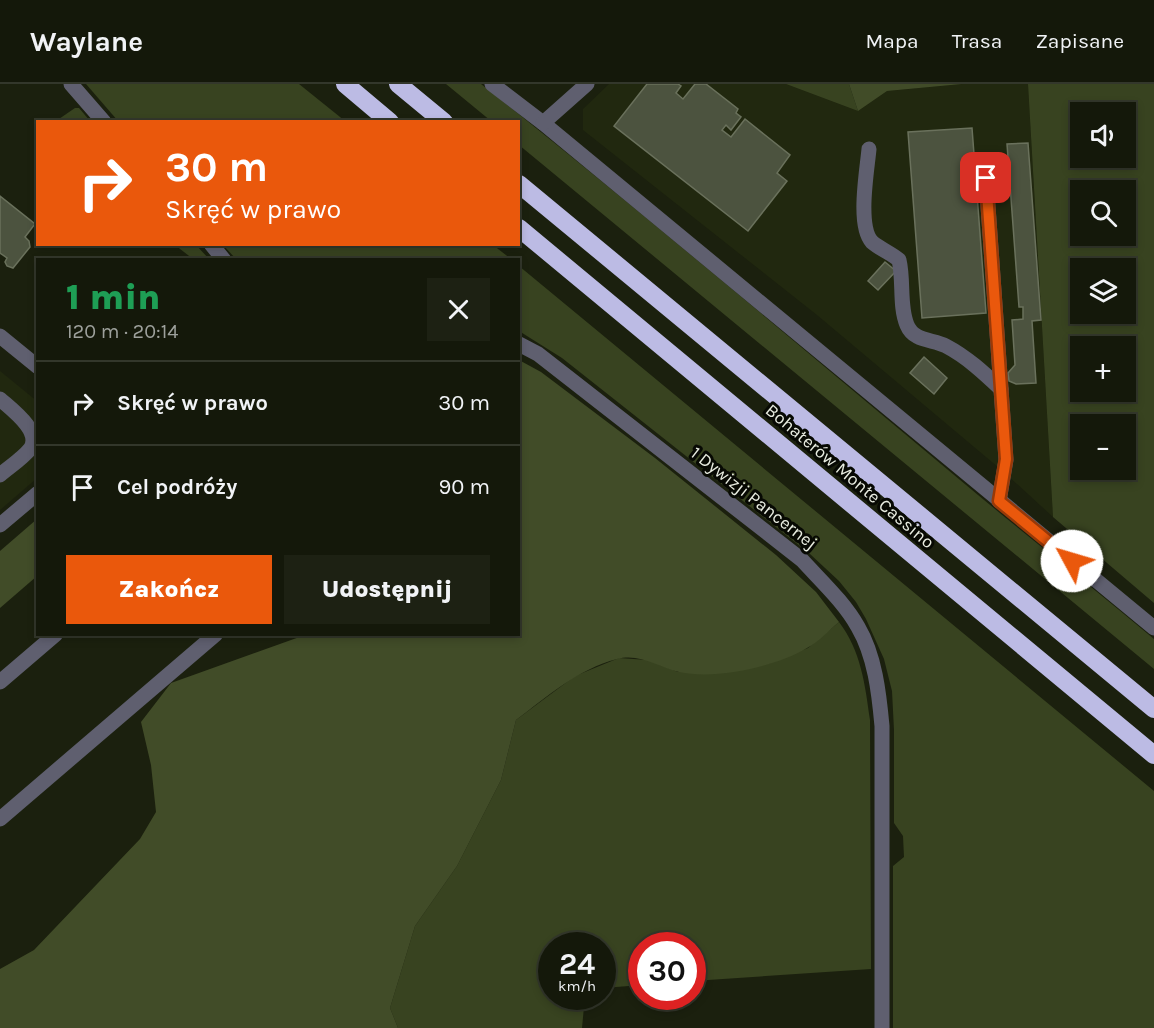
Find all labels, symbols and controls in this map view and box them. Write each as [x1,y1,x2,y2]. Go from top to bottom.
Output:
text: Waylane [30,25,143,58]
text: Mapa [866,29,919,53]
text: Trasa [952,29,1002,53]
text: Zapisane [1035,29,1124,53]
map controls [1070,102,1136,480]
button: sound [1070,102,1136,168]
text: 30 m [165,142,268,192]
icon: right [66,144,144,222]
pin [960,152,1011,203]
icon: arrive [969,161,1002,194]
button: search [1070,180,1136,246]
text: Skręć w prawo [165,193,341,225]
button: layers [1070,258,1136,324]
text: 1 min [66,276,160,318]
button: close [427,278,490,341]
text: 120 m · 20:14 [66,320,178,343]
button: + [1070,336,1136,402]
icon: right [66,387,99,420]
text: Skręć w prawo [117,390,268,416]
text: 30 m [438,390,490,416]
street label: Bohaterów Monte Cassino [761,399,939,553]
button: − [1070,414,1136,480]
street label: 1 Dywizji Pancernej [686,442,822,554]
icon: arrive [66,471,99,504]
text: Cel podróży [117,474,237,500]
text: 90 m [438,474,490,500]
position arrow [1040,529,1104,593]
button: Zakończ [66,555,272,624]
button: Udostępnij [284,555,490,624]
speed limit sign: 30 [628,932,706,1010]
text: 24 [559,946,595,982]
text: km/h [558,977,596,995]

